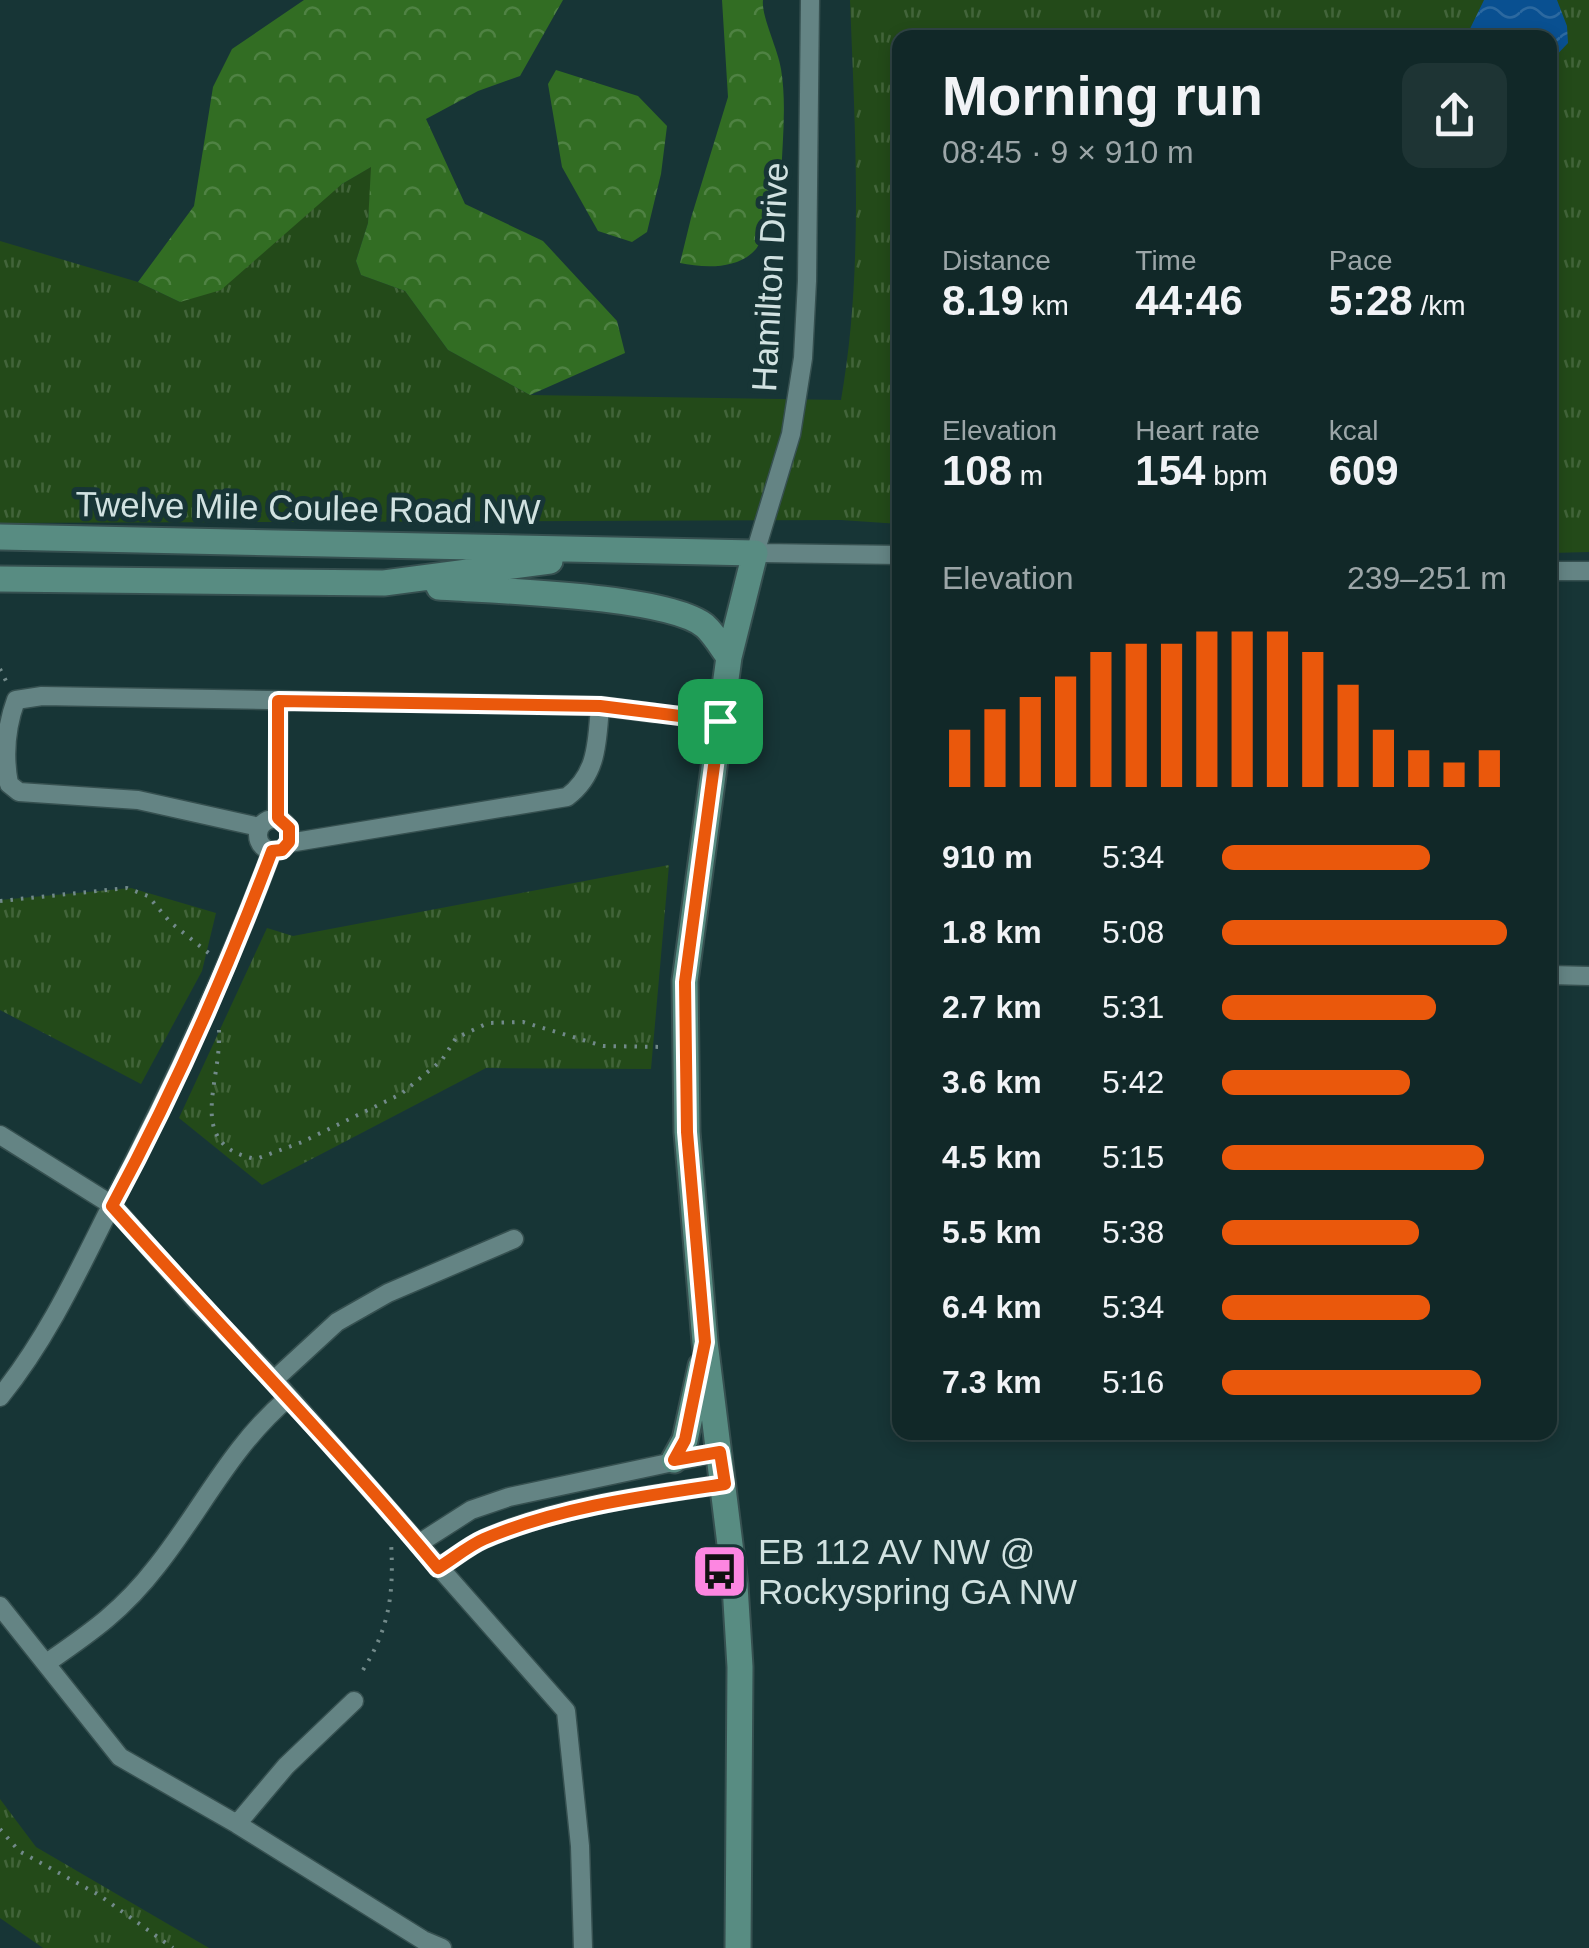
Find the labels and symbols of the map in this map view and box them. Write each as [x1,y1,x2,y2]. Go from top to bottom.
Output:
street label: Hamilton Drive [744,161,795,393]
street label: Twelve Mile Coulee Road NW [75,484,541,531]
pin [678,679,763,764]
place label: EB 112 AV NW @ Rockyspring GA NW [758,1532,1077,1611]
bus stop icon: EB 112 AV NW @ Rockyspring GA NW [689,1542,749,1602]

